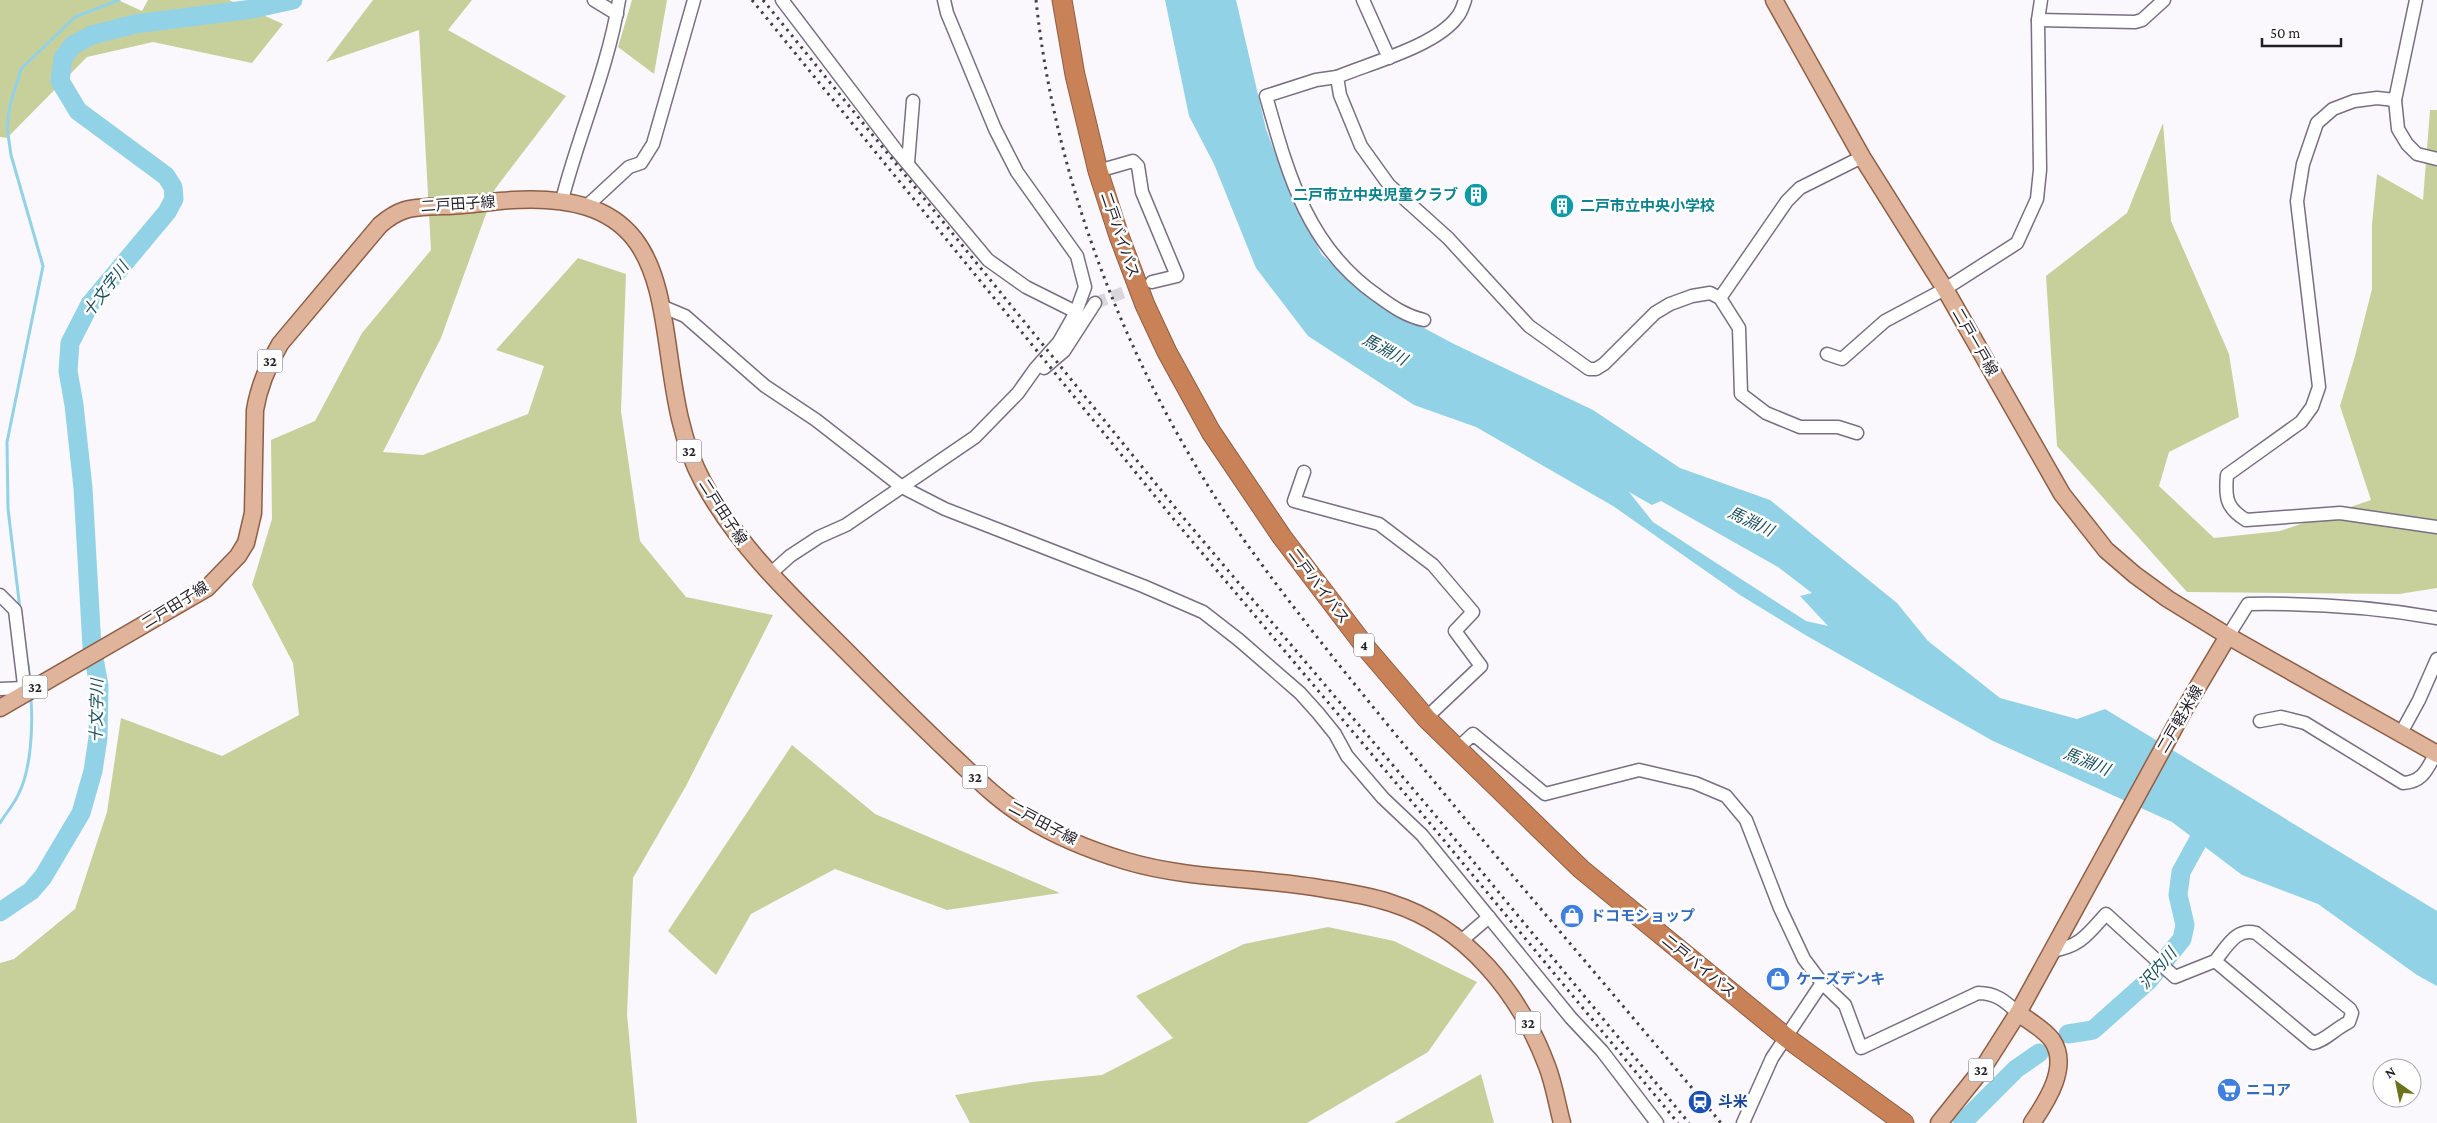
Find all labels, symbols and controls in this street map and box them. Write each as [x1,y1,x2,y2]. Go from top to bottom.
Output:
scale bar [2262,15,2341,47]
text: 50 m [2270,25,2300,41]
building icon: 二戸市立中央児童クラブ [1463,182,1489,208]
place label: 二戸市立中央児童クラブ [1293,186,1458,203]
street label: 二戸バイパス [1098,190,1142,280]
street label: 二戸田子線 [420,193,496,215]
building icon: 二戸市立中央小学校 [1549,193,1575,219]
place label: 二戸市立中央小学校 [1580,198,1715,214]
water label: 十文字川 [79,257,133,320]
street label: 二戸一戸線 [1949,306,2001,378]
water label: 馬淵川 [1360,331,1412,369]
road number: 32 [258,350,282,372]
road number: 32 [676,440,702,462]
street label: 二戸田子線 [696,476,750,548]
water label: 馬淵川 [1725,504,1778,540]
street label: 二戸バイパス [1286,545,1352,627]
street label: 二戸田子線 [139,578,211,632]
road number: 4 [1354,634,1374,656]
road number: 32 [22,676,48,699]
water label: 十文字川 [87,677,106,743]
street label: 二戸軽米線 [2154,683,2206,755]
water label: 馬淵川 [2061,745,2114,779]
road number: 32 [962,766,988,789]
street label: 二戸田子線 [1006,798,1080,848]
shop icon: ドコモショップ [1559,903,1585,929]
place label: ドコモショップ [1590,908,1695,924]
street label: 二戸バイパス [1659,932,1739,1000]
water label: 沢内川 [2135,943,2181,992]
shop icon: ケーズデンキ [1765,966,1791,992]
place label: ケーズデンキ [1796,970,1885,987]
road number: 32 [1516,1011,1540,1034]
road number: 32 [1968,1058,1994,1082]
north arrow [2372,1058,2422,1108]
text: N [2382,1063,2399,1081]
supermarket icon: ニコア [2216,1077,2242,1103]
place label: ニコア [2246,1082,2291,1098]
station icon: 斗米 [1687,1089,1713,1115]
place label: 斗米 [1718,1094,1748,1110]

